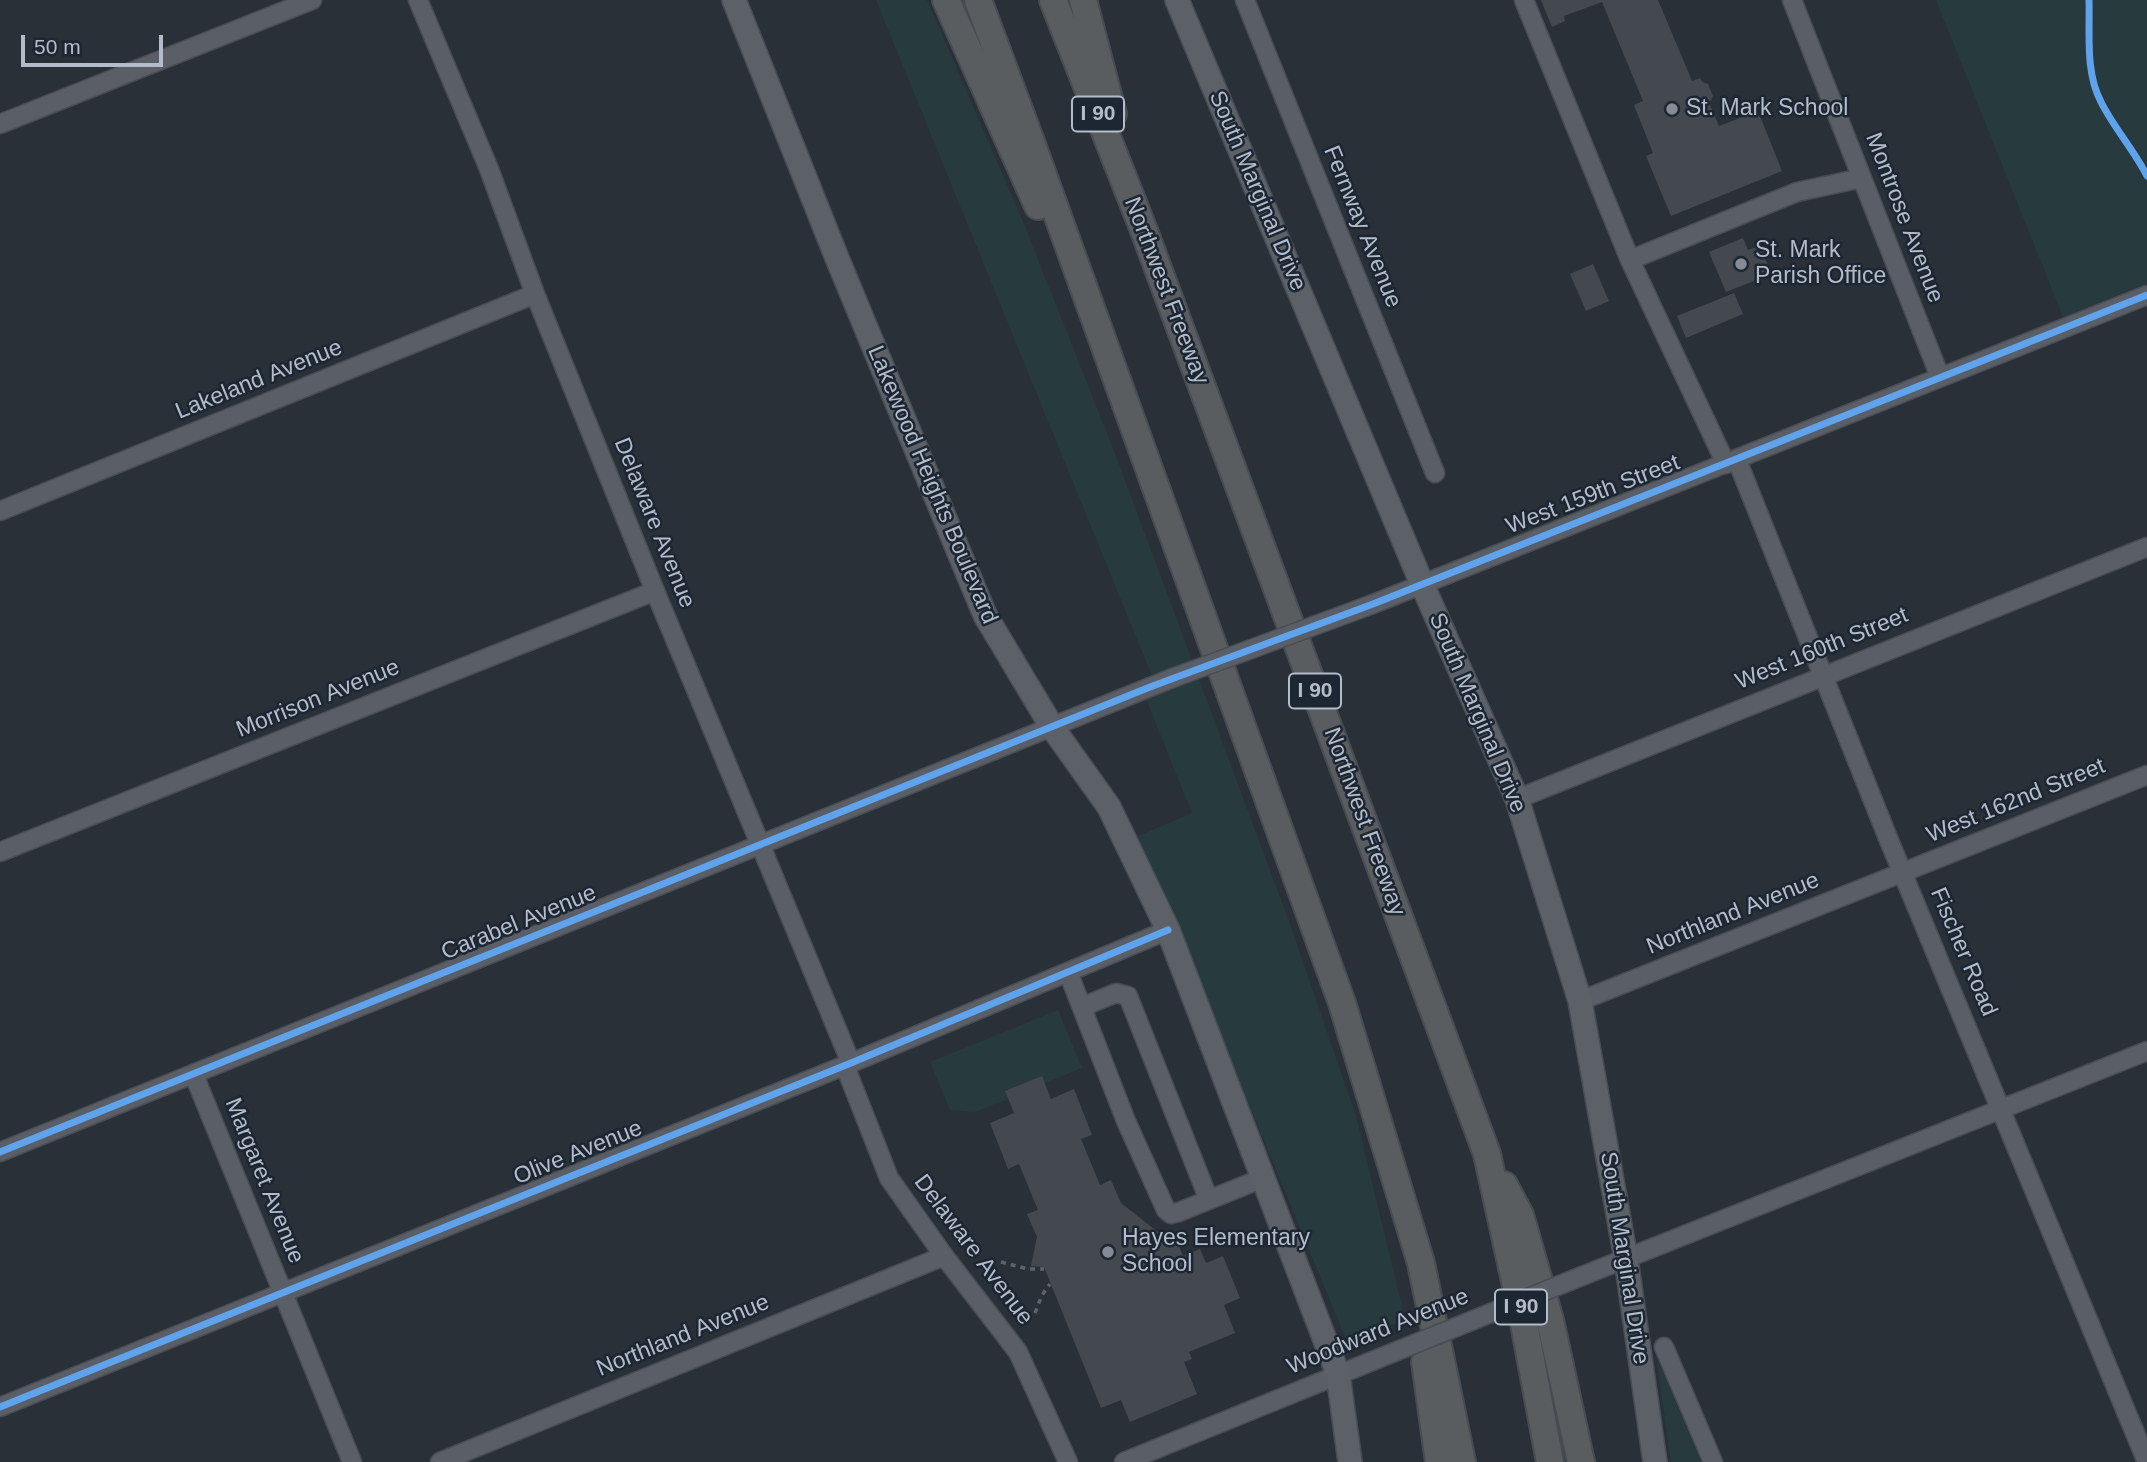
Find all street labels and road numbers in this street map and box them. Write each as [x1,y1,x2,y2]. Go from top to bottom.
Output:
street label: South Marginal Drive [1202,87,1312,295]
road number: I 90 [1072,96,1124,132]
street label: Montrose Avenue [1859,129,1949,307]
street label: Fernway Avenue [1317,142,1407,312]
street label: Northwest Freeway [1118,194,1214,388]
street label: Lakeland Avenue [172,334,346,426]
street label: Lakewood Heights Boulevard [861,342,1003,628]
street label: Delaware Avenue [607,434,701,612]
street label: West 159th Street [1502,449,1684,541]
street label: West 160th Street [1732,602,1912,696]
street label: South Marginal Drive [1422,609,1532,817]
street label: Morrison Avenue [232,654,404,744]
road number: I 90 [1289,674,1341,708]
street label: Northwest Freeway [1317,724,1411,920]
street label: West 162nd Street [1923,753,2109,849]
street label: Northland Avenue [1643,867,1823,961]
street label: Carabel Avenue [438,879,600,967]
street label: Fischer Road [1924,884,2002,1020]
street label: Margaret Avenue [218,1094,310,1268]
street label: Olive Avenue [510,1115,646,1191]
street label: South Marginal Drive [1594,1150,1654,1366]
street label: Delaware Avenue [907,1169,1039,1331]
street label: Woodward Avenue [1283,1283,1473,1381]
street label: Northland Avenue [593,1289,773,1383]
road number: I 90 [1495,1290,1547,1324]

